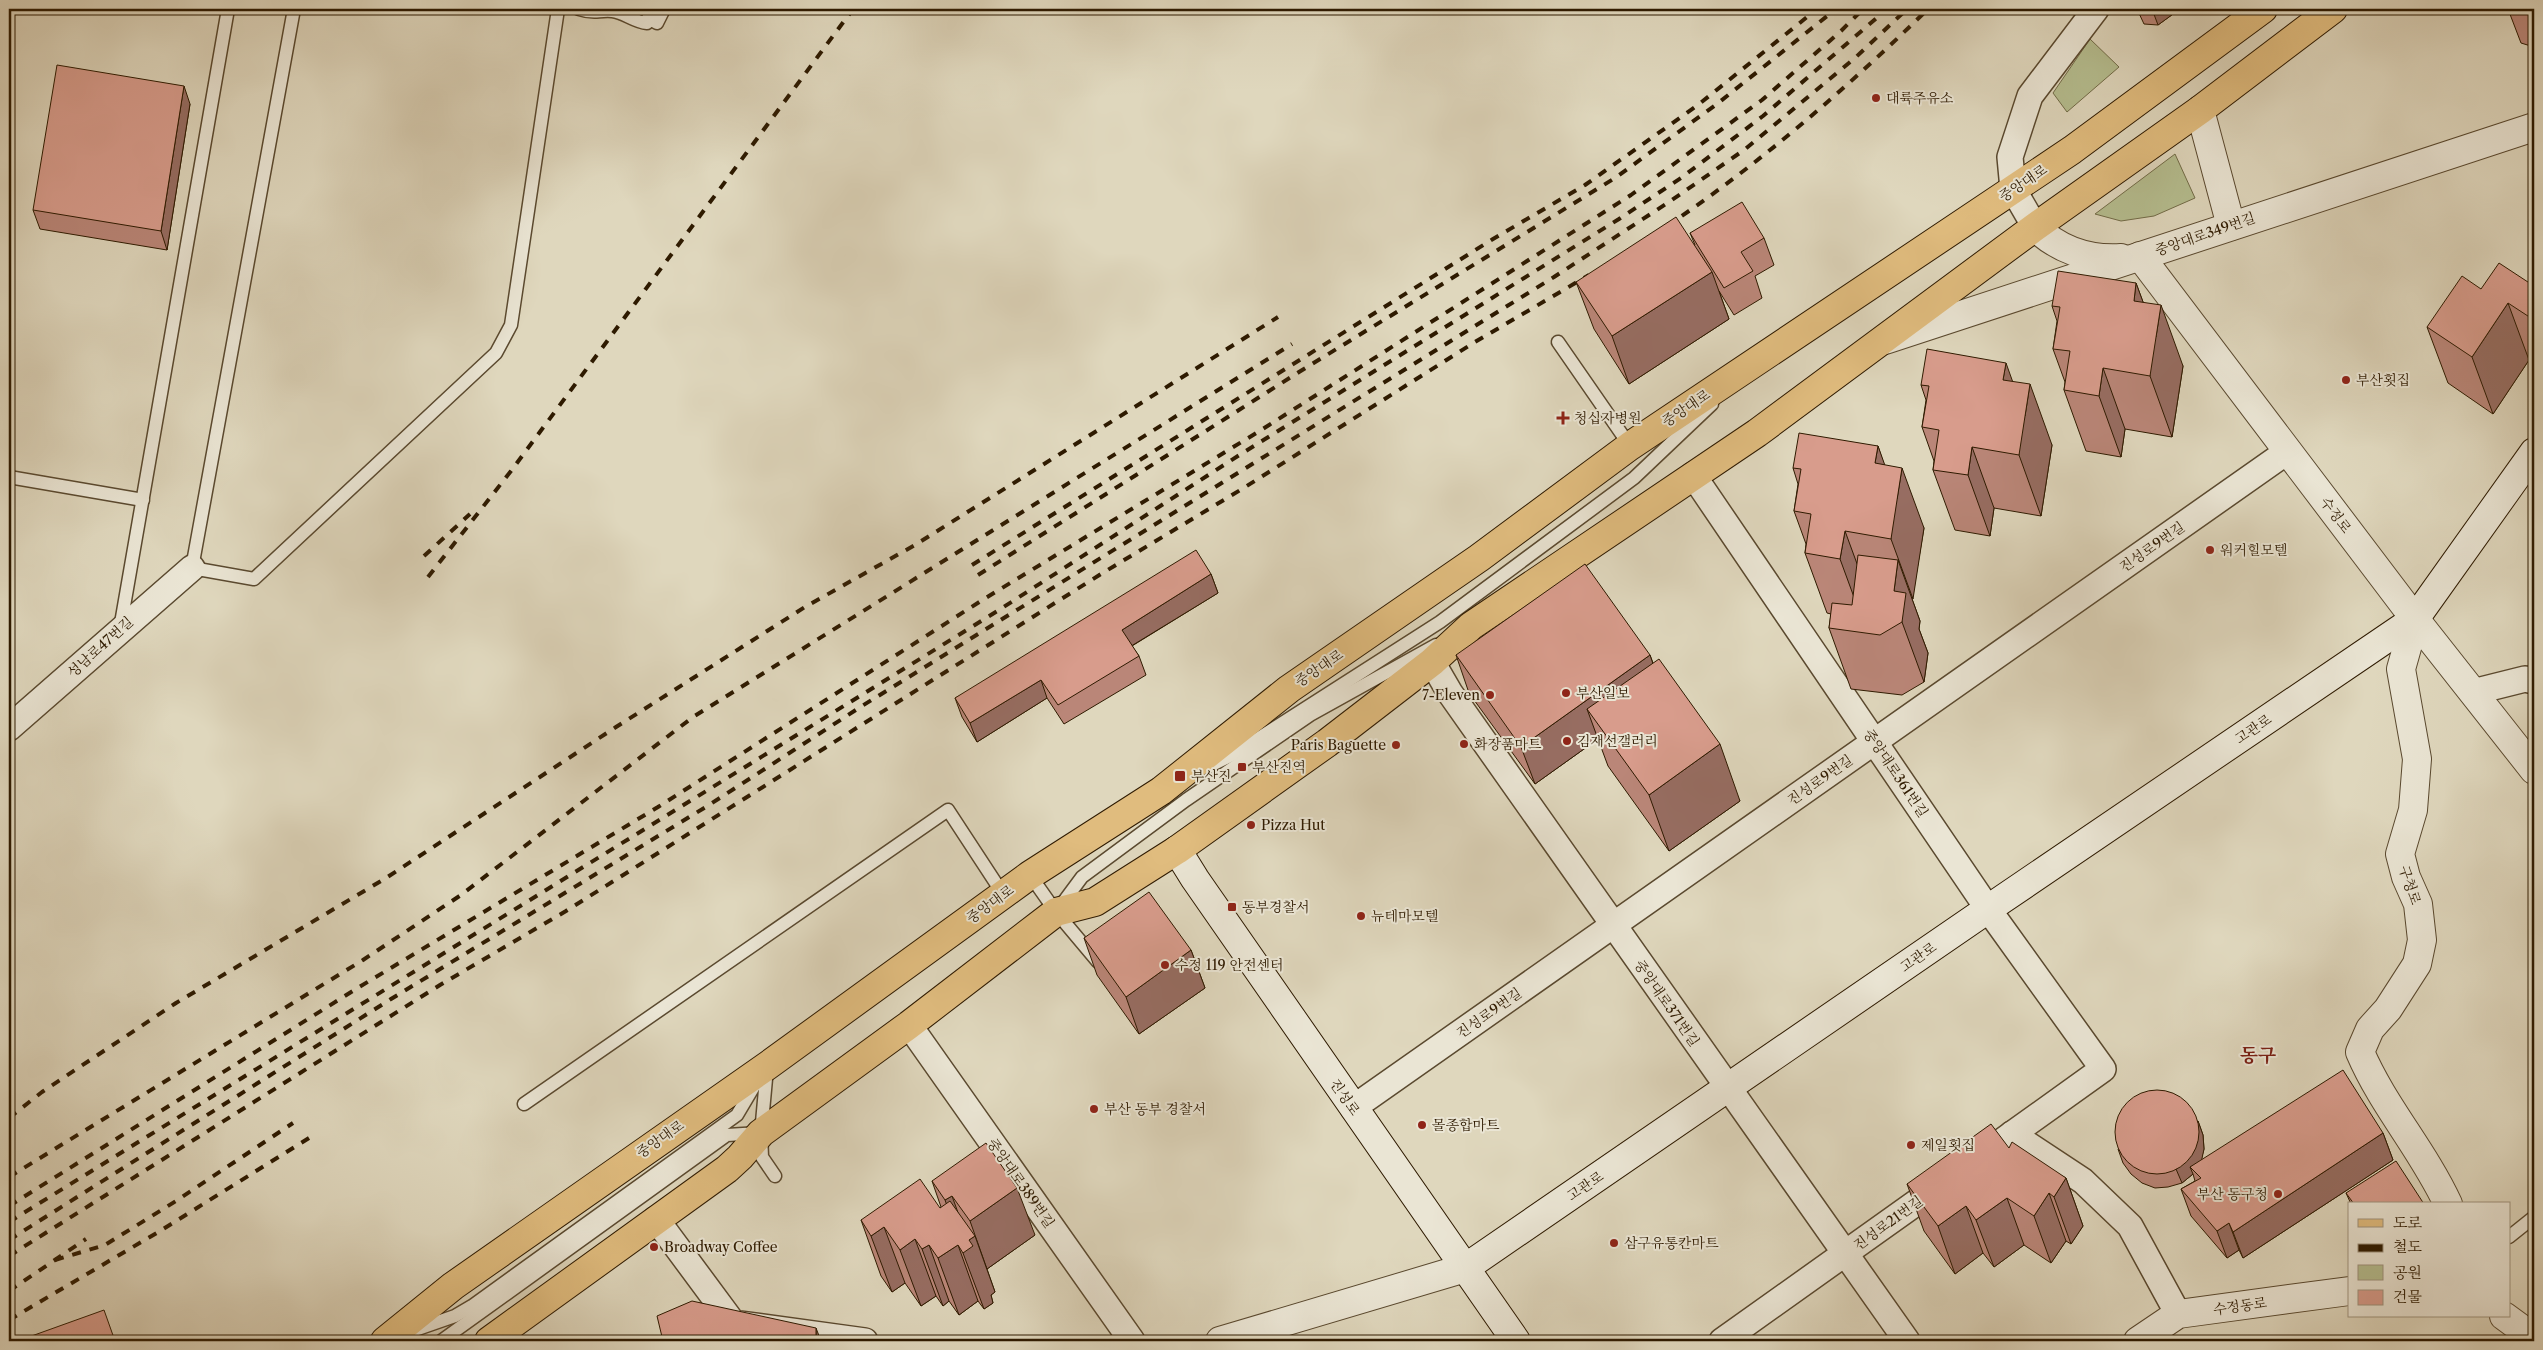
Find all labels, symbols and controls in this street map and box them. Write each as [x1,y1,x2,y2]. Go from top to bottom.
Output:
place label: 대륙주유소 [1886,89,1954,107]
marker: 대륙주유소 [1870,92,1882,104]
street label: 중앙대로 [1996,160,2051,206]
street label: 중앙대로349번길 [2152,208,2258,260]
place label: 부산횟집 [2356,371,2410,389]
marker: 부산횟집 [2340,374,2352,386]
street label: 중앙대로 [1659,385,1714,431]
place label: 청십자병원 [1574,409,1642,427]
marker: 청십자병원 [1556,411,1570,425]
street label: 수정로 [2317,493,2356,537]
street label: 진성로9번길 [2116,518,2188,576]
place label: 워커힐모텔 [2220,541,2288,559]
marker: 워커힐모텔 [2204,544,2216,556]
street label: 성남로47번길 [63,613,137,681]
street label: 중앙대로 [1292,645,1347,691]
place label: 부산일보 [1576,684,1631,702]
place label: 7-Eleven [1422,686,1480,704]
marker: 부산일보 [1560,687,1572,699]
marker: 7-Eleven [1484,689,1496,701]
street label: 고관로 [2231,710,2275,748]
street label: 중앙대로361번길 [1860,725,1932,821]
place label: 김재선갤러리 [1577,732,1658,750]
place label: 화장품마트 [1474,735,1542,753]
marker: 김재선갤러리 [1561,735,1573,747]
place label: Paris Baguette [1291,736,1386,754]
marker: 화장품마트 [1458,738,1470,750]
marker: Paris Baguette [1390,739,1402,751]
street label: 진성로9번길 [1784,751,1856,809]
place label: 부산진역 [1252,758,1306,776]
marker: 부산진역 [1236,761,1248,773]
place label: 부산진 [1191,767,1232,785]
marker: 부산진 [1173,769,1187,783]
place label: Pizza Hut [1261,816,1325,834]
marker: Pizza Hut [1245,819,1257,831]
street label: 구청로 [2395,863,2425,908]
street label: 중앙대로 [963,881,1018,927]
place label: 동부경찰서 [1242,898,1310,916]
marker: 동부경찰서 [1226,901,1238,913]
place label: 뉴테마모텔 [1371,907,1439,925]
marker: 뉴테마모텔 [1355,910,1367,922]
street label: 고관로 [1896,938,1940,976]
place label: 수정 119 안전센터 [1175,956,1284,974]
street label: 중앙대로371번길 [1630,956,1704,1050]
marker: 수정 119 안전센터 [1159,959,1171,971]
street label: 진성로9번길 [1453,984,1525,1042]
district label: 동구 [2240,1044,2276,1067]
street label: 진성로 [1326,1075,1364,1119]
place label: 부산 동부 경찰서 [1104,1100,1206,1118]
marker: 부산 동부 경찰서 [1088,1103,1100,1115]
street label: 중앙대로 [633,1116,688,1162]
place label: 몰종합마트 [1432,1116,1500,1134]
marker: 몰종합마트 [1416,1119,1428,1131]
street label: 중앙대로389번길 [983,1135,1059,1231]
place label: 제일횟집 [1921,1136,1975,1154]
marker: 제일횟집 [1905,1139,1917,1151]
street label: 고관로 [1563,1167,1607,1205]
place label: 부산 동구청 [2197,1185,2268,1203]
marker: 부산 동구청 [2272,1188,2284,1200]
street label: 진성로21번길 [1850,1192,1926,1254]
legend [2348,1202,2510,1318]
text: 도로 [2393,1213,2422,1232]
place label: 삼구유통칸마트 [1624,1234,1719,1252]
marker: 삼구유통칸마트 [1608,1237,1620,1249]
text: 철도 [2393,1237,2422,1256]
place label: Broadway Coffee [664,1238,778,1256]
marker: Broadway Coffee [648,1241,660,1253]
text: 공원 [2393,1263,2422,1282]
text: 건물 [2393,1287,2422,1306]
street label: 수정동로 [2212,1293,2269,1319]

